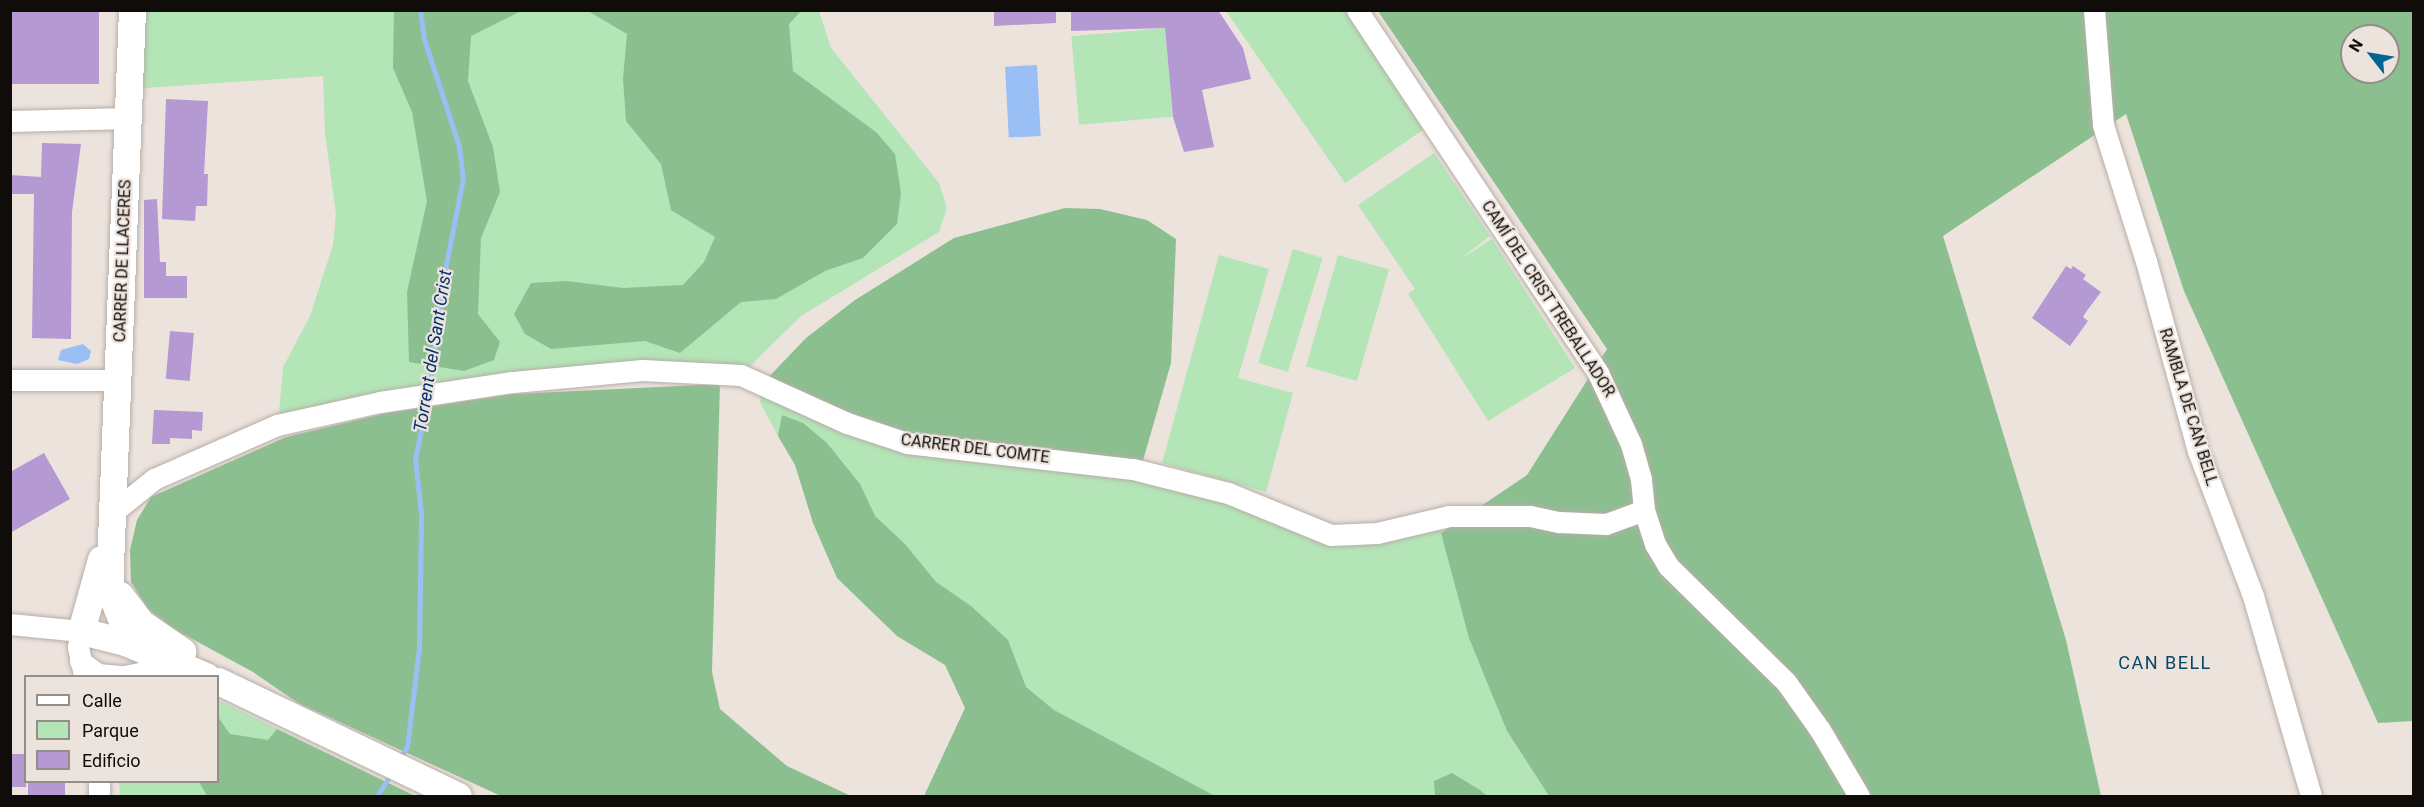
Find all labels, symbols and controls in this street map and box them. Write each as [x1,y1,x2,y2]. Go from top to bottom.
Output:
north arrow [2340,24,2400,84]
text: N [2345,36,2367,55]
street label: CARRER DE LLACERES [111,179,135,343]
street label: CAMÍ DEL CRIST TREBALLADOR [1477,197,1619,401]
water label: Torrent del Sant Crist [410,268,456,434]
street label: RAMBLA DE CAN BELL [2155,326,2221,488]
street label: CARRER DEL COMTE [900,430,1050,468]
district label: CAN BELL [2118,652,2212,674]
legend [24,675,219,783]
text: Calle [82,690,122,711]
text: Parque [82,720,139,741]
text: Edificio [82,750,141,771]

